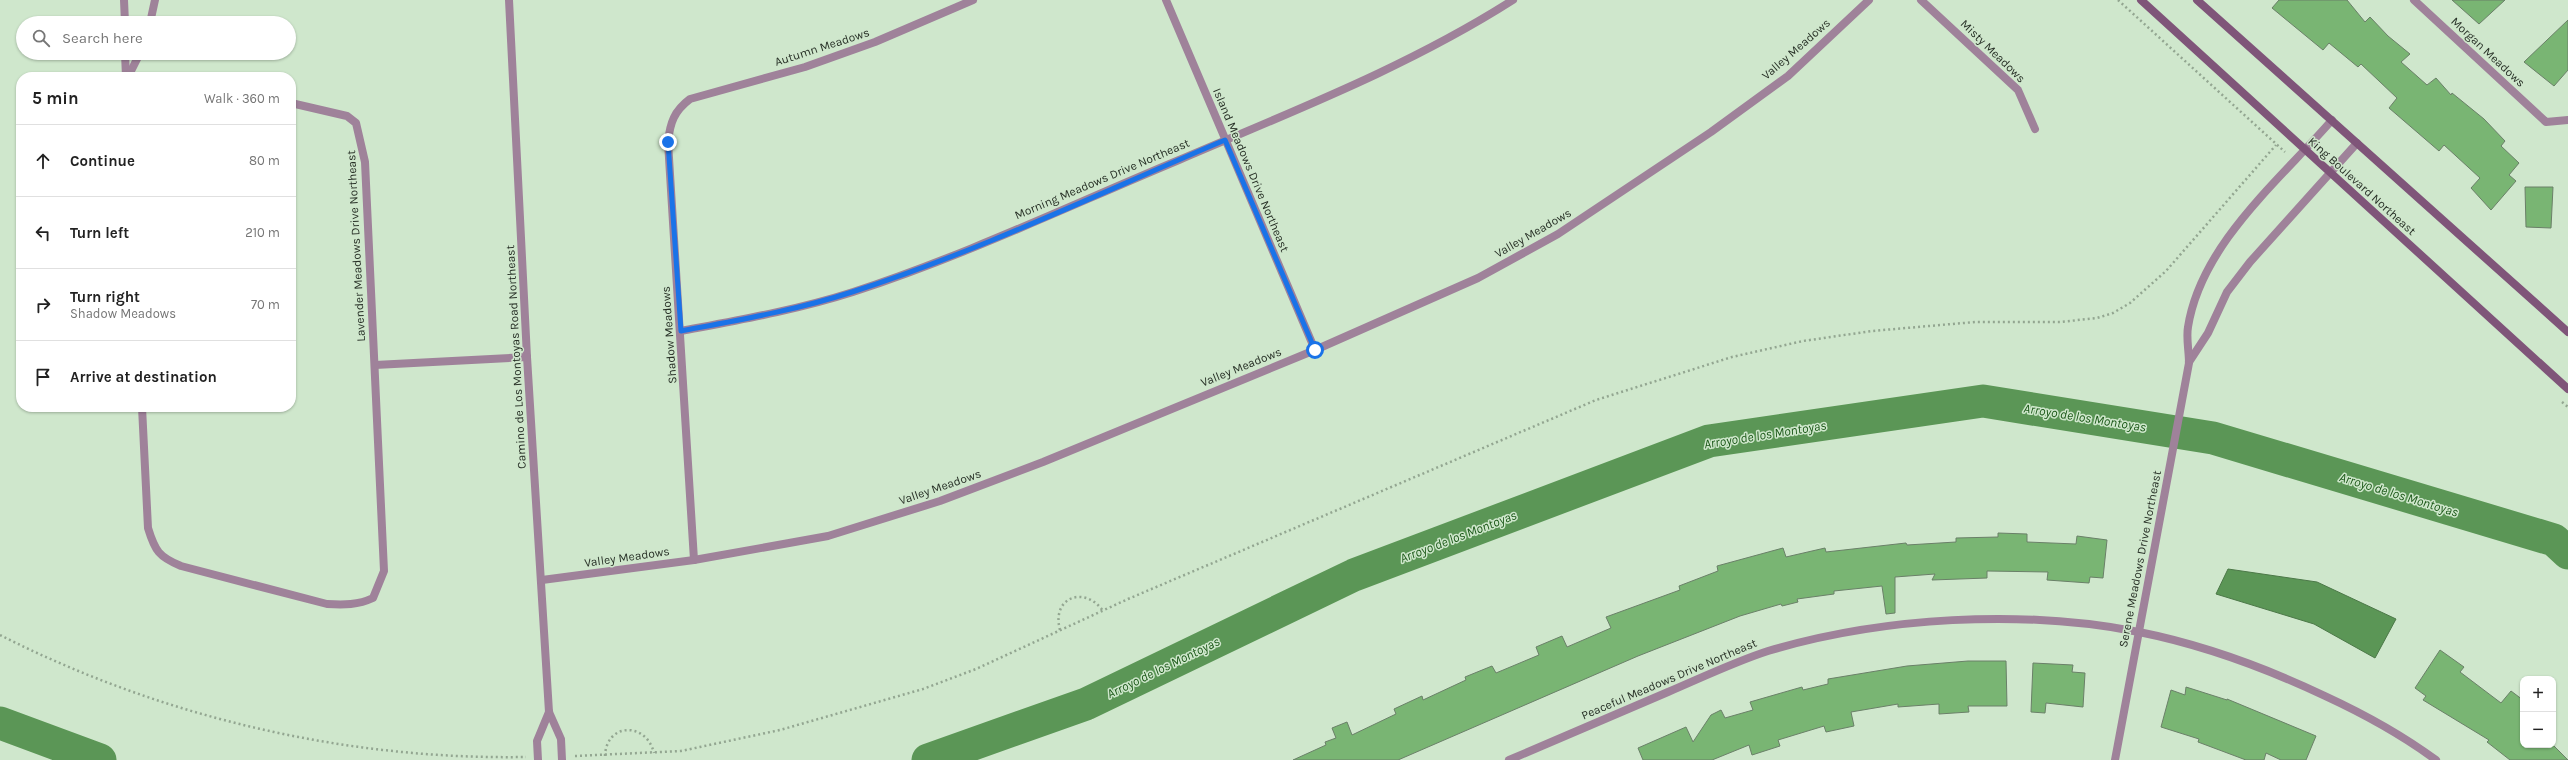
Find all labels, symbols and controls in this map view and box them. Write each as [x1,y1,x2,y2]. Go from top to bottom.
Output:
street label: Morgan Meadows [2448,14,2528,90]
search box [16,16,296,60]
street label: Valley Meadows [1759,16,1833,82]
street label: Misty Meadows [1958,17,2028,85]
street label: Autumn Meadows [773,25,871,69]
icon: search [30,27,52,49]
text: Search here [62,29,143,47]
street label: Island Meadows Drive Northeast [1210,86,1292,254]
text: 5 min [32,88,79,108]
text: Walk · 360 m [204,91,280,106]
route end [659,133,677,151]
street label: King Boulevard Northeast [2305,134,2419,238]
street label: Morning Meadows Drive Northeast [1013,136,1192,222]
street label: Lavender Meadows Drive Northeast [344,149,368,342]
icon: ahead [32,150,54,172]
text: Continue [70,152,135,170]
text: 80 m [249,153,280,168]
street label: Valley Meadows [1492,205,1574,261]
icon: left [32,222,54,244]
text: Turn left [70,224,129,242]
text: 210 m [245,225,280,240]
street label: Camino de Los Montoyas Road Northeast [503,244,529,469]
street label: Shadow Meadows [659,286,679,384]
text: Turn right [70,288,140,306]
icon: right [32,294,54,316]
text: 70 m [251,297,280,312]
text: Shadow Meadows [70,306,176,321]
route start [1306,341,1324,359]
street label: Valley Meadows [1199,344,1283,390]
icon: arrive [32,366,54,388]
text: Arrive at destination [70,368,217,386]
water label: Arroyo de los Montoyas [2023,400,2147,435]
water label: Arroyo de los Montoyas [1703,417,1827,452]
street label: Valley Meadows [897,466,983,508]
street label: Serene Meadows Drive Northeast [2116,469,2164,649]
water label: Arroyo de los Montoyas [2338,469,2460,520]
water label: Arroyo de los Montoyas [1398,507,1519,566]
street label: Valley Meadows [583,544,671,570]
water label: Arroyo de los Montoyas [1104,634,1222,701]
street label: Peaceful Meadows Drive Northeast [1579,635,1759,722]
map controls [2520,676,2556,748]
button: + [2520,676,2556,712]
button: − [2520,712,2556,748]

